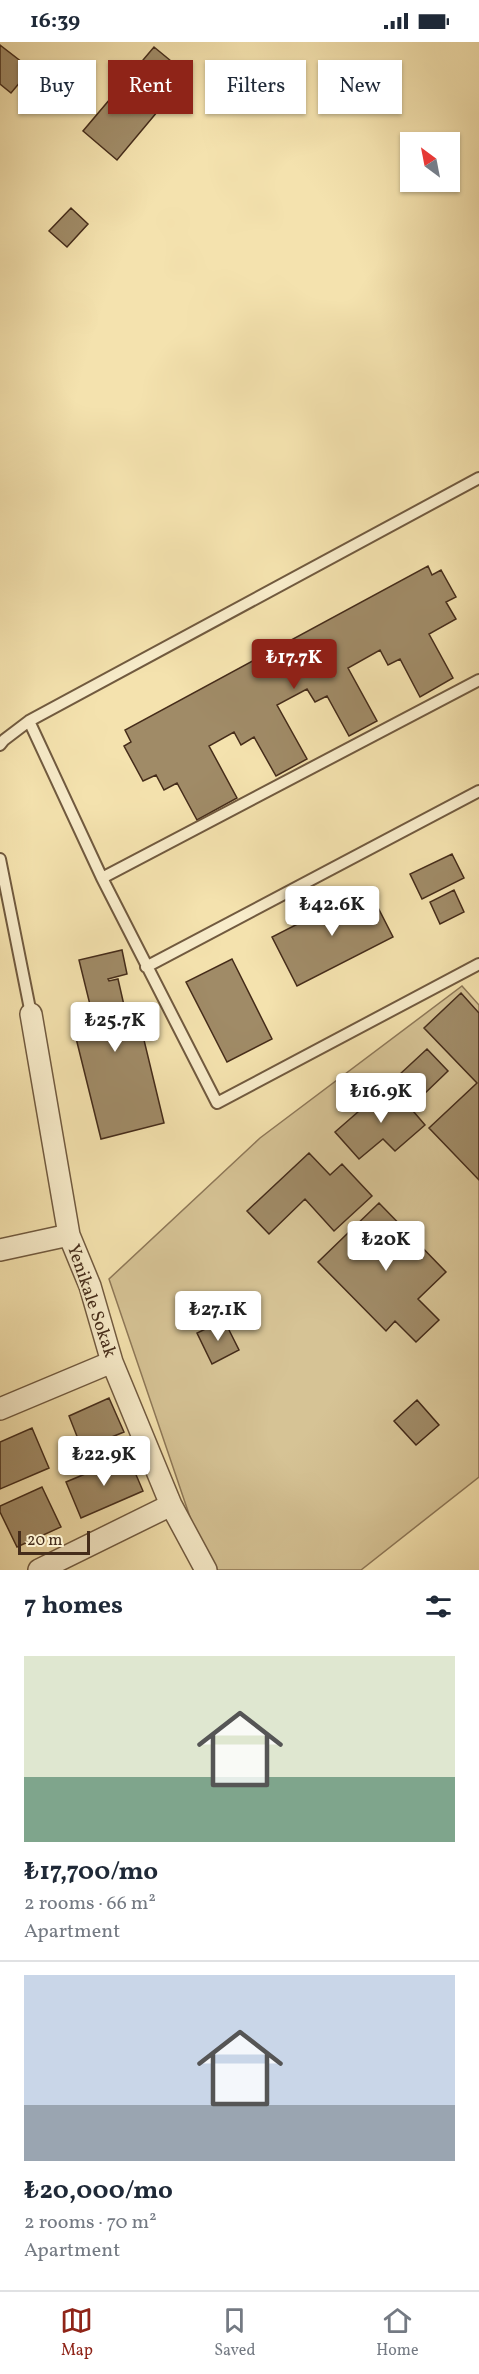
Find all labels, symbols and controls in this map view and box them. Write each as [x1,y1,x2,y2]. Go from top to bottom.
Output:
text: 16:39 [30,6,80,37]
chip: Buy [18,60,96,114]
chip: Rent [108,60,193,114]
chip: Filters [205,60,306,114]
chip: New [318,60,402,114]
north arrow [400,132,460,192]
map controls [400,132,460,192]
pin: ₺17.7K [245,639,343,690]
text: ₺17.7K [266,644,322,672]
pin: ₺42.6K [283,886,381,937]
text: ₺42.6K [299,891,365,919]
pin: ₺25.7K [66,1002,164,1053]
text: ₺25.7K [85,1007,145,1035]
pin: ₺16.9K [332,1073,430,1124]
text: ₺16.9K [350,1078,412,1106]
pin: ₺20K [350,1221,422,1272]
text: ₺20K [362,1226,410,1254]
street label: Yenikale Sokak [60,1241,122,1361]
pin: ₺27.1K [169,1291,267,1342]
text: ₺27.1K [189,1296,247,1324]
pin: ₺22.9K [55,1436,153,1487]
text: ₺22.9K [72,1441,136,1469]
scale bar [18,1528,90,1556]
text: 20 m [27,1530,62,1552]
text: 7 homes [24,1588,123,1624]
icon: filters [422,1590,455,1623]
icon: home [186,1695,294,1803]
text: ₺17,700/mo [24,1854,158,1890]
text: 2 rooms · 66 m² [24,1890,156,1918]
text: Apartment [24,1918,120,1946]
icon: home [186,2014,294,2122]
text: ₺20,000/mo [24,2173,173,2209]
text: 2 rooms · 70 m² [24,2209,157,2237]
text: Apartment [24,2237,120,2265]
tab: Map [60,2304,93,2362]
tab: Saved [214,2304,255,2362]
tab: Home [376,2304,419,2362]

